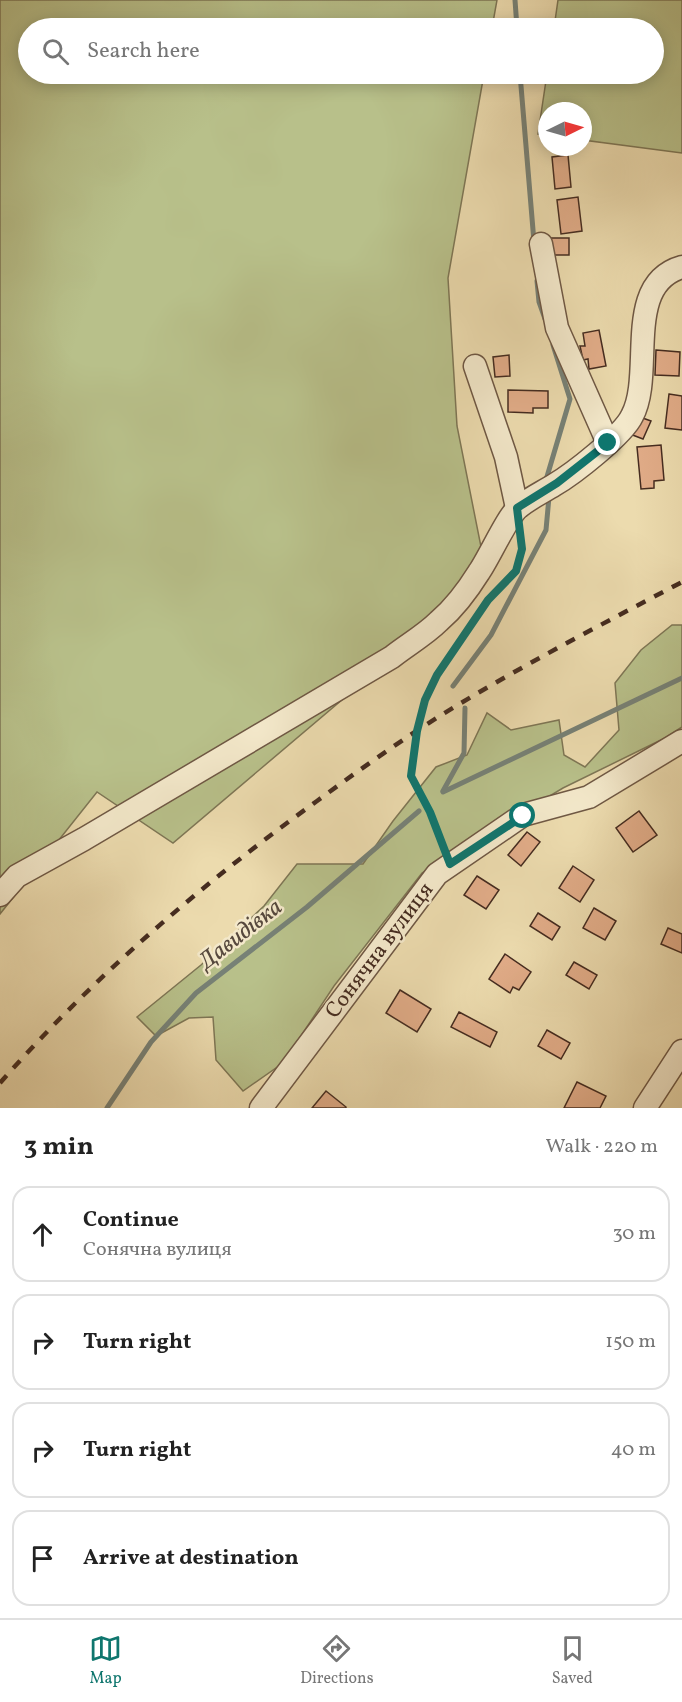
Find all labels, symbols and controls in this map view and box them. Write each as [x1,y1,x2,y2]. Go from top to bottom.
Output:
search box [18,18,664,84]
icon: search [39,35,72,68]
text: Search here [87,36,200,67]
north arrow [538,102,592,156]
route end [594,429,620,455]
route start [509,802,535,828]
street label: Сонячна вулиця [318,876,442,1026]
water label: Давидівка [190,891,290,980]
text: 3 min [24,1129,94,1165]
text: Walk · 220 m [546,1133,658,1161]
text: Continue [83,1205,179,1236]
icon: ahead [26,1218,59,1251]
text: 30 m [612,1220,656,1248]
text: Сонячна вулиця [83,1236,232,1264]
icon: right [26,1326,59,1359]
text: Turn right [83,1327,191,1358]
text: 150 m [605,1328,656,1356]
icon: right [26,1434,59,1467]
text: Turn right [83,1435,191,1466]
text: 40 m [611,1436,656,1464]
icon: arrive [26,1542,59,1575]
text: Arrive at destination [83,1543,299,1574]
tab: Map [89,1632,122,1690]
tab: Directions [300,1632,374,1690]
tab: Saved [552,1632,593,1690]

